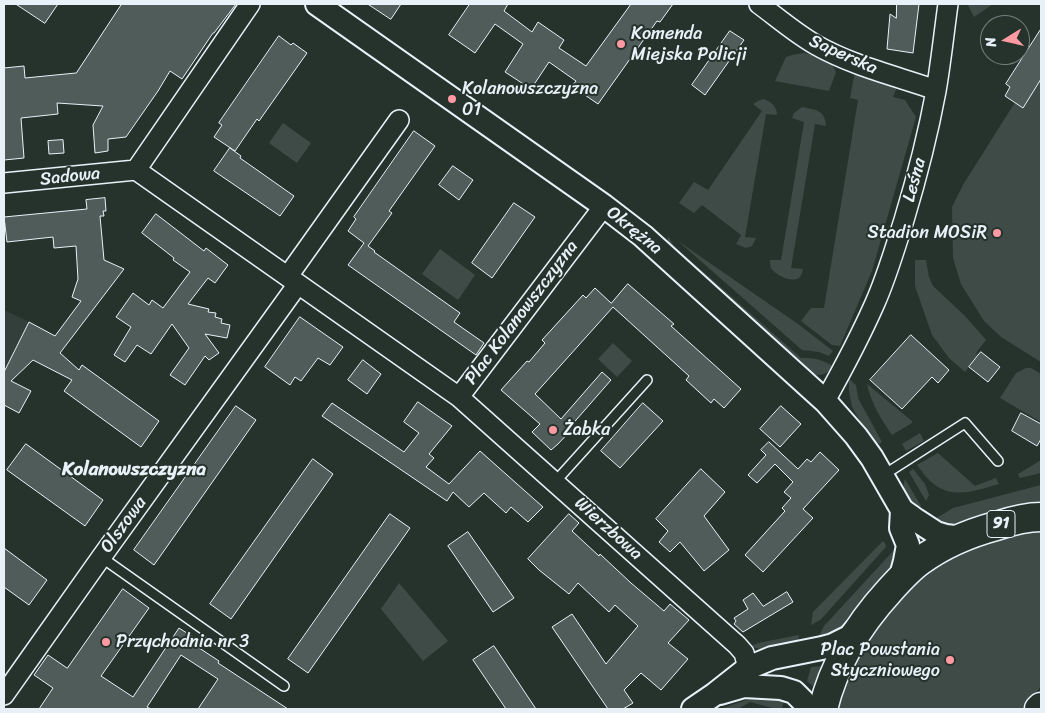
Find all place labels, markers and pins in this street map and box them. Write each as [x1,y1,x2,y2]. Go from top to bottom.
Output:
place label: Komenda Miejska Policji [631,23,747,66]
marker: Komenda Miejska Policji [615,38,627,50]
place label: Kolanowszczyzna 01 [462,78,598,120]
marker: Kolanowszczyzna 01 [446,93,458,105]
place label: Stadion MOSiR [868,222,987,244]
marker: Stadion MOSiR [991,227,1003,239]
place label: Żabka [563,419,610,441]
marker: Żabka [547,424,559,436]
place label: Przychodnia nr 3 [116,631,249,653]
marker: Przychodnia nr 3 [100,636,112,648]
place label: Plac Powstania Styczniowego [820,639,940,682]
marker: Plac Powstania Styczniowego [944,654,956,666]

